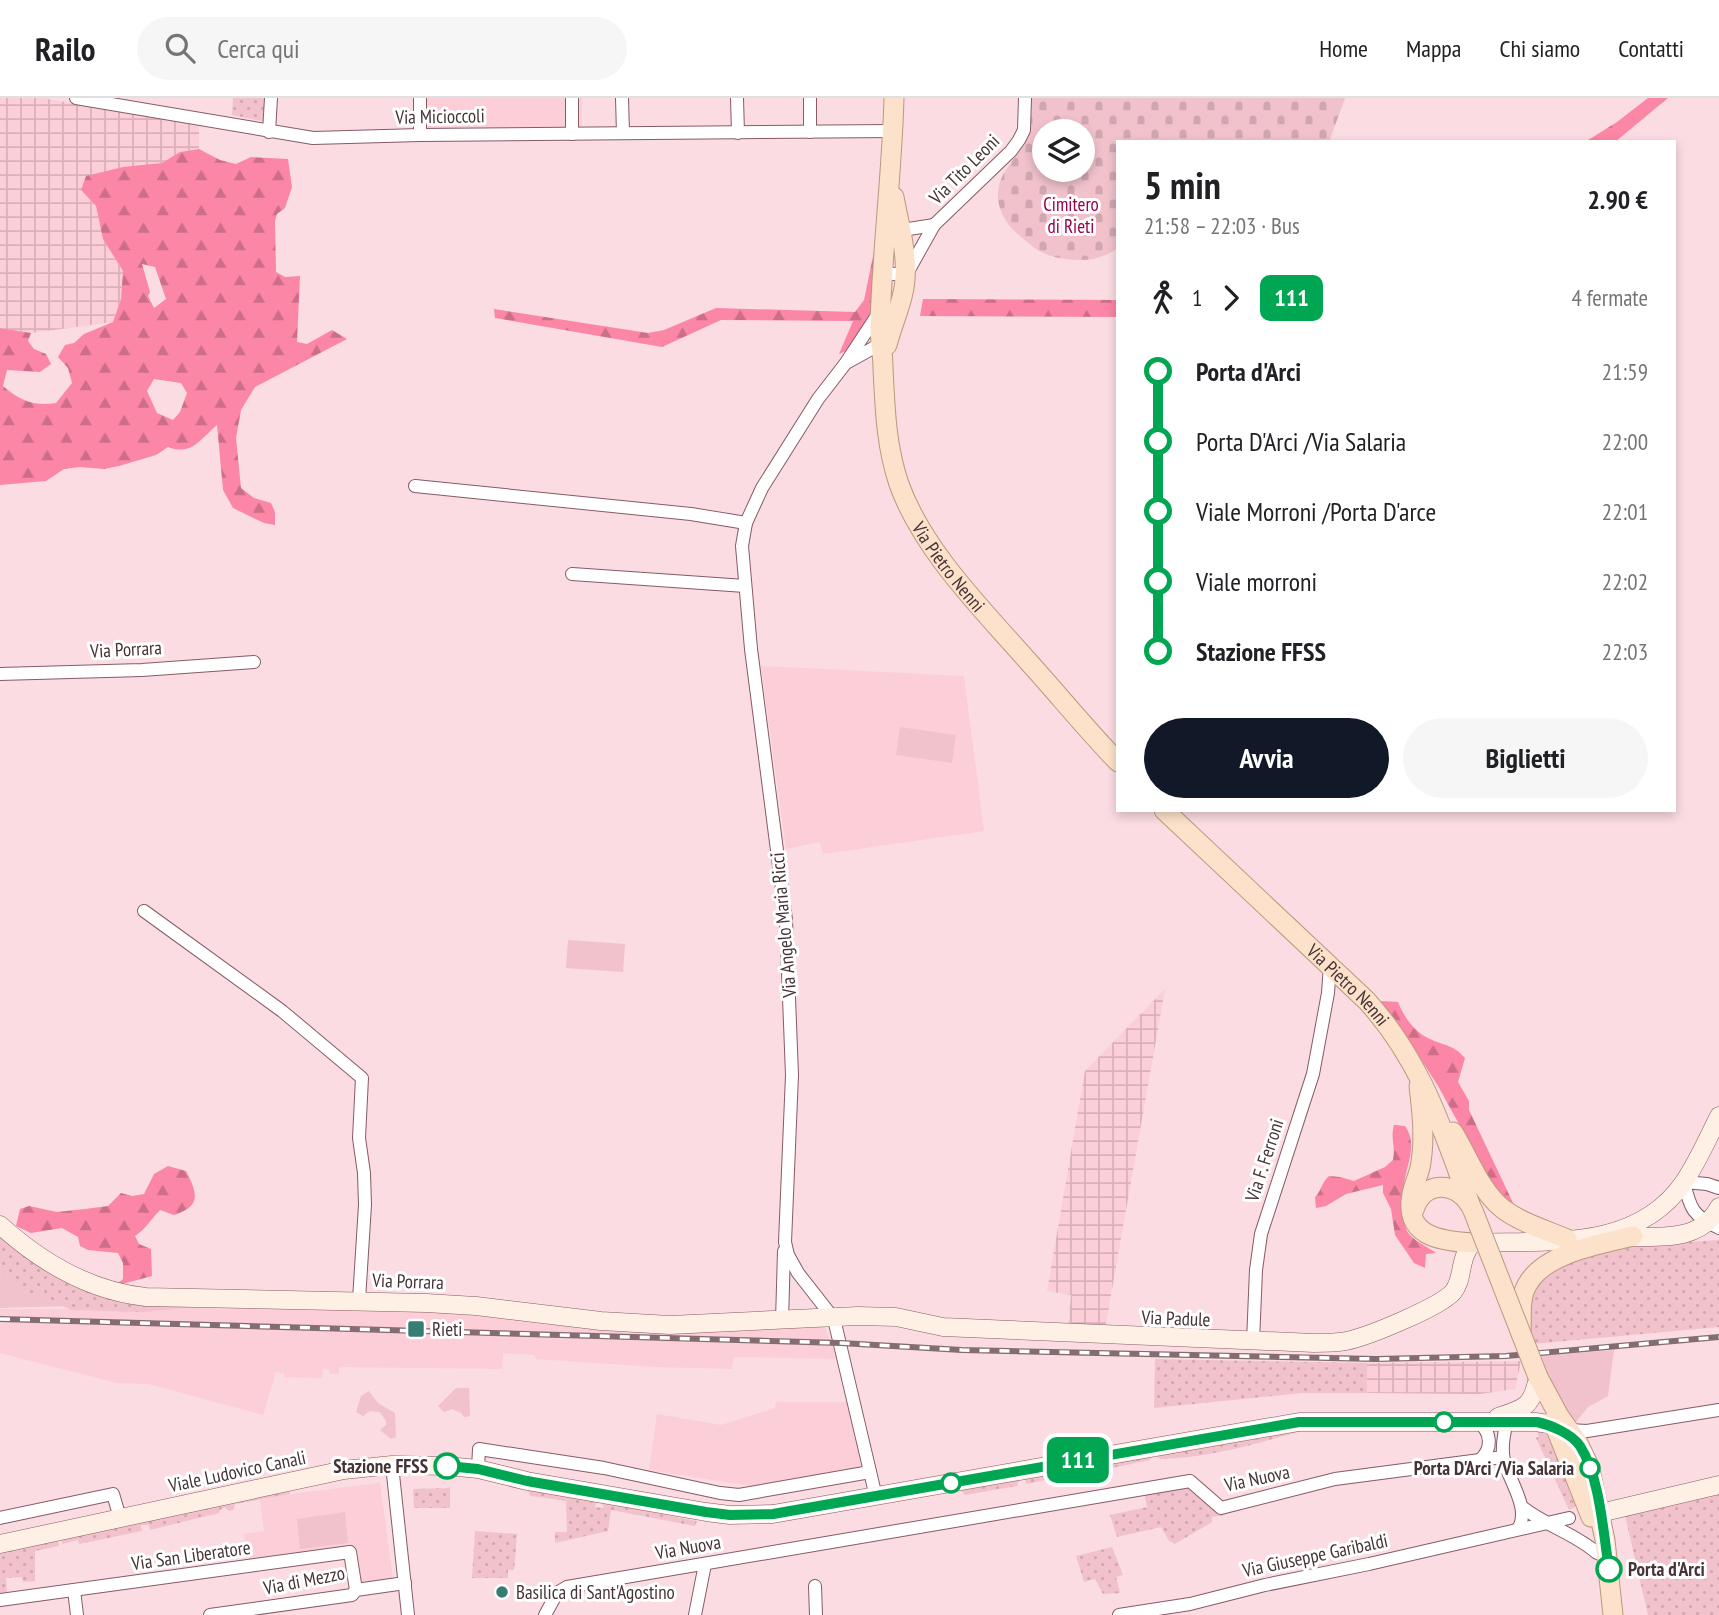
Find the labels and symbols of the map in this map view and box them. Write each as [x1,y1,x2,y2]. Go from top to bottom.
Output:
street label: Via Micioccoli [394,103,485,129]
street label: Via Tito Leoni [923,129,1004,210]
park label: Cimitero di Rieti [1043,192,1099,238]
street label: Via Pietro Nenni [906,516,990,617]
street label: Via Porrara [89,635,162,663]
street label: Via Angelo Maria Ricci [765,852,801,999]
street label: Via Pietro Nenni [1301,938,1395,1030]
street label: Via F. Ferroni [1239,1116,1289,1205]
street label: Via Porrara [371,1268,444,1294]
street label: Via Padule [1140,1305,1211,1331]
place label: Rieti [432,1317,462,1341]
marker: Rieti [406,1319,426,1339]
unlabelled marker [1434,1412,1454,1432]
line badge: 111 [1038,1437,1118,1483]
street label: Viale Ludovico Canali [165,1445,308,1497]
marker: Stazione FFSS [434,1453,460,1479]
place label: Stazione FFSS [333,1454,428,1478]
place label: Porta D'Arci /Via Salaria [1414,1456,1574,1480]
marker: Porta D'Arci /Via Salaria [1580,1458,1600,1478]
street label: Via Nuova [1221,1459,1292,1497]
unlabelled marker [941,1473,961,1493]
street label: Via Giuseppe Garibaldi [1239,1528,1390,1582]
street label: Via Nuova [652,1529,723,1565]
street label: Via San Liberatore [129,1535,252,1575]
marker: Porta d'Arci [1596,1556,1622,1582]
place label: Porta d'Arci [1628,1557,1705,1581]
street label: Via di Mezzo [260,1560,347,1600]
place label: Basilica di Sant'Agostino [516,1580,675,1604]
marker: Basilica di Sant'Agostino [494,1584,510,1600]

